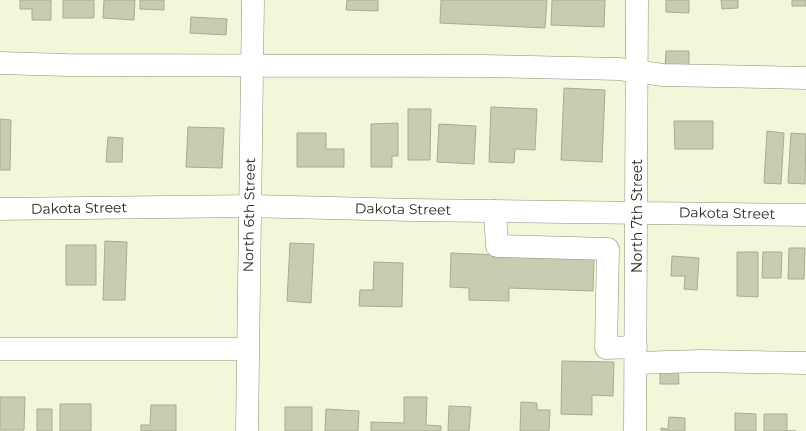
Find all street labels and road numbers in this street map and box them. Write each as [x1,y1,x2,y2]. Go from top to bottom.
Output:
street label: North 6th Street [239,157,259,272]
street label: North 7th Street [628,159,646,273]
street label: Dakota Street [31,198,128,218]
street label: Dakota Street [355,199,452,219]
street label: Dakota Street [679,203,776,223]

